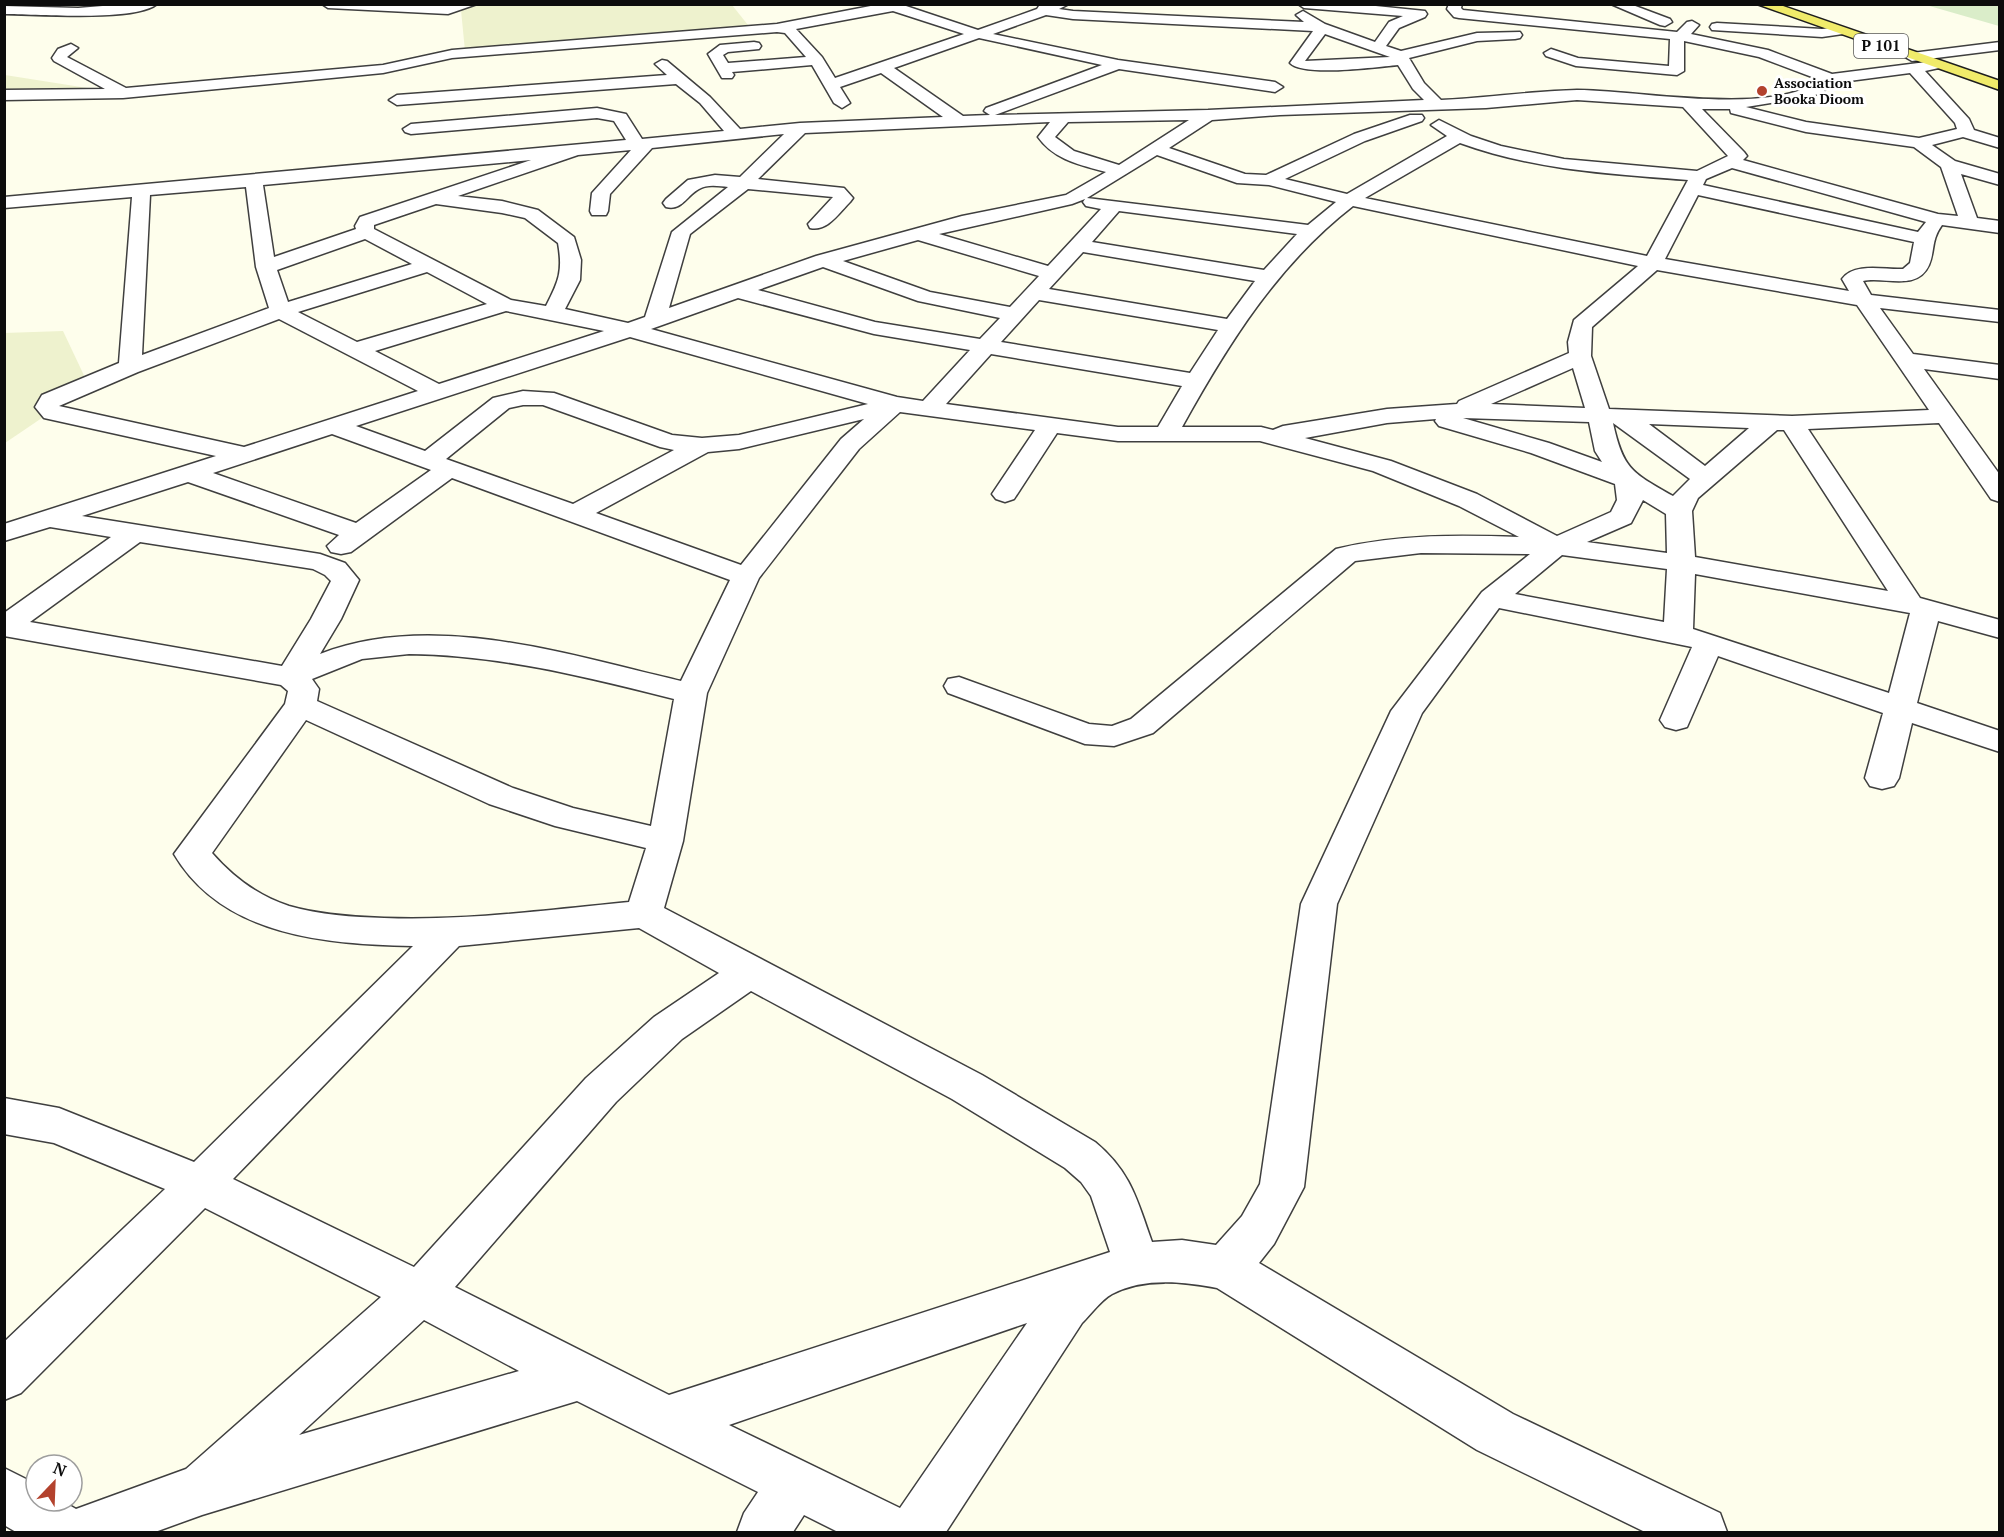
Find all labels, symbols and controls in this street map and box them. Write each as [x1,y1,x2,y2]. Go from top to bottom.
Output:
road number: P 101 [1854,34,1908,58]
place label: Association Booka Dioom [1774,73,1864,108]
marker: Association Booka Dioom [1755,84,1769,98]
north arrow [24,1453,84,1513]
text: N [50,1457,70,1482]

